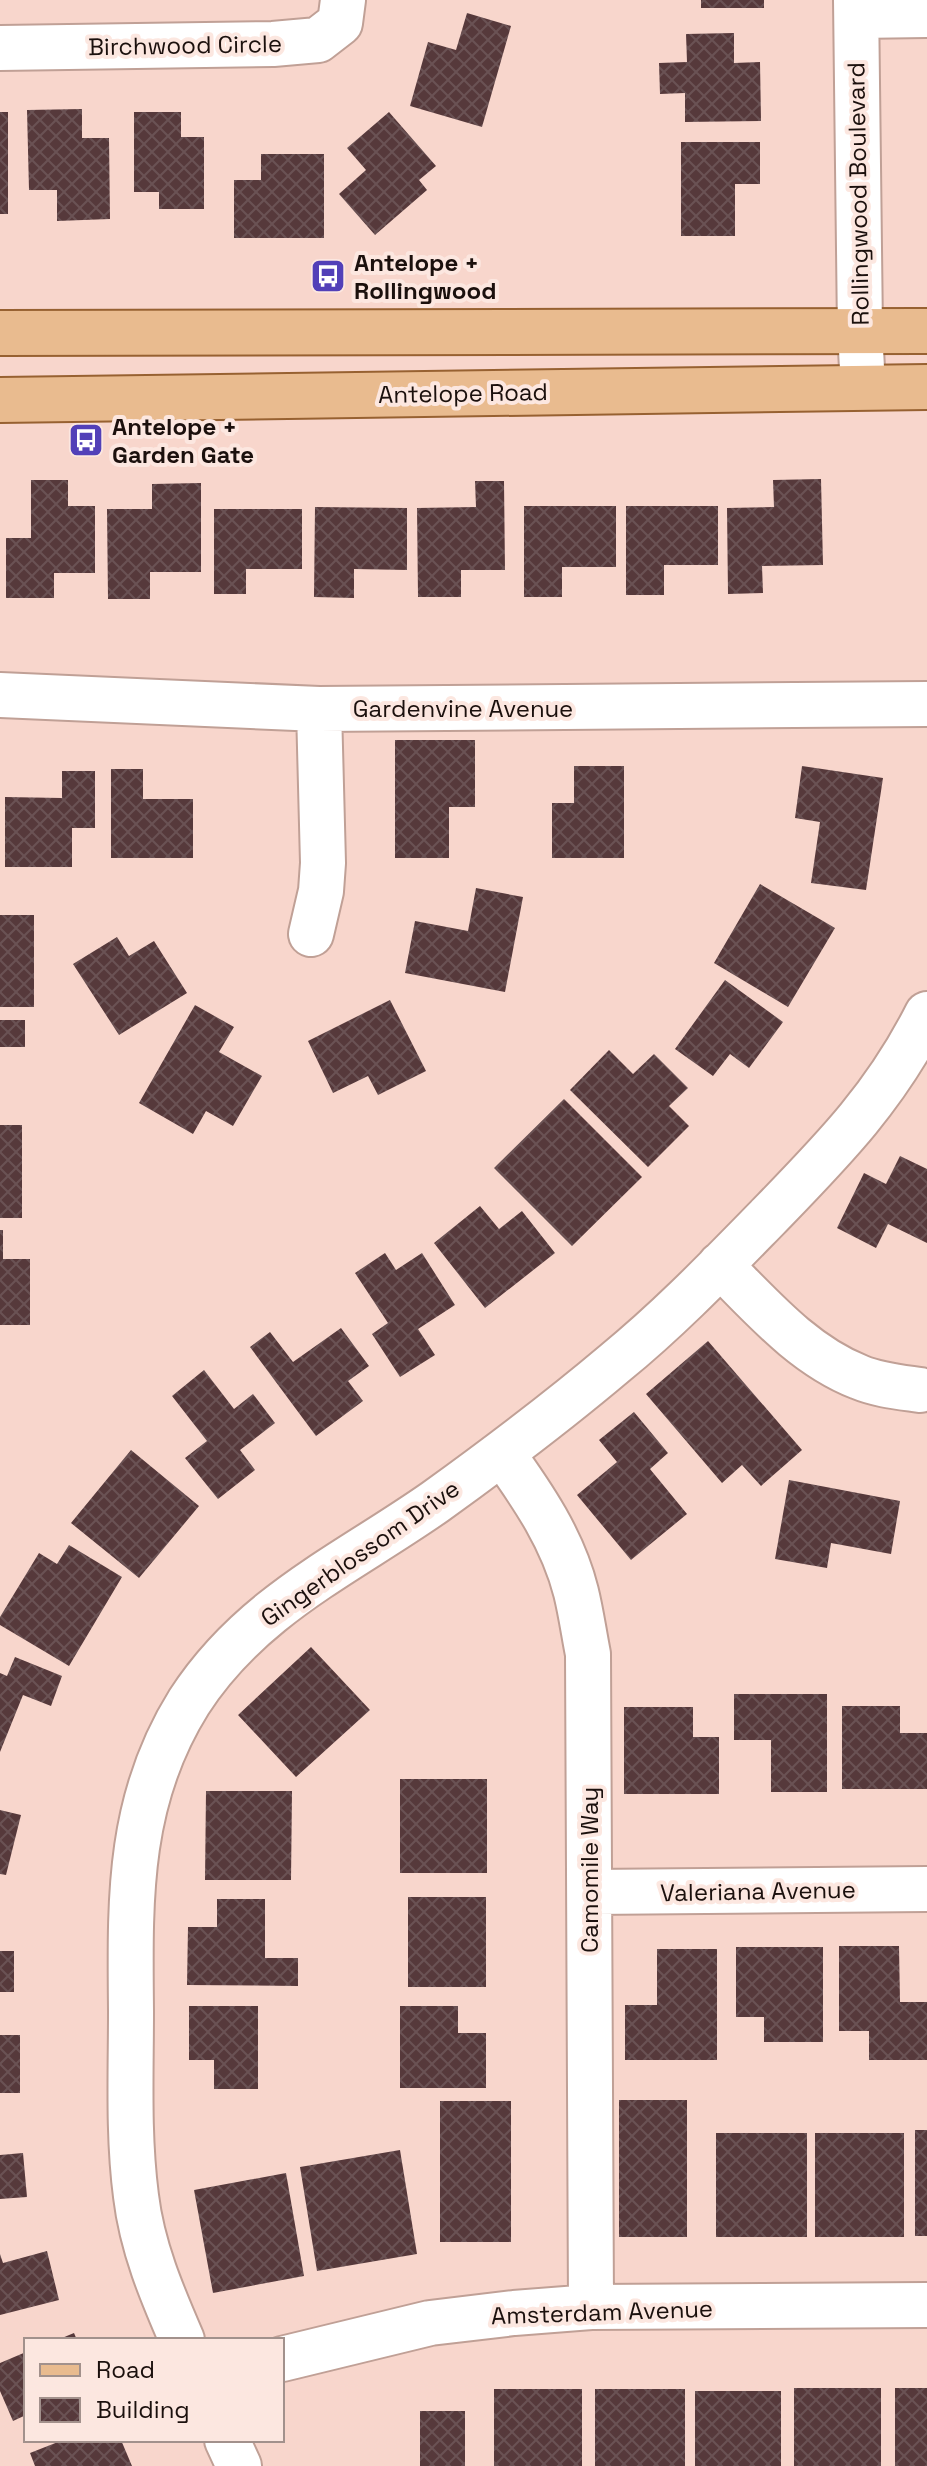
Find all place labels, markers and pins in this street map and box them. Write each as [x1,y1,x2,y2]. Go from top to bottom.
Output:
place label: Antelope + Rollingwood [354,247,497,306]
bus stop icon: Antelope + Rollingwood [309,257,347,295]
place label: Antelope + Garden Gate [112,411,254,470]
bus stop icon: Antelope + Garden Gate [67,421,105,459]

